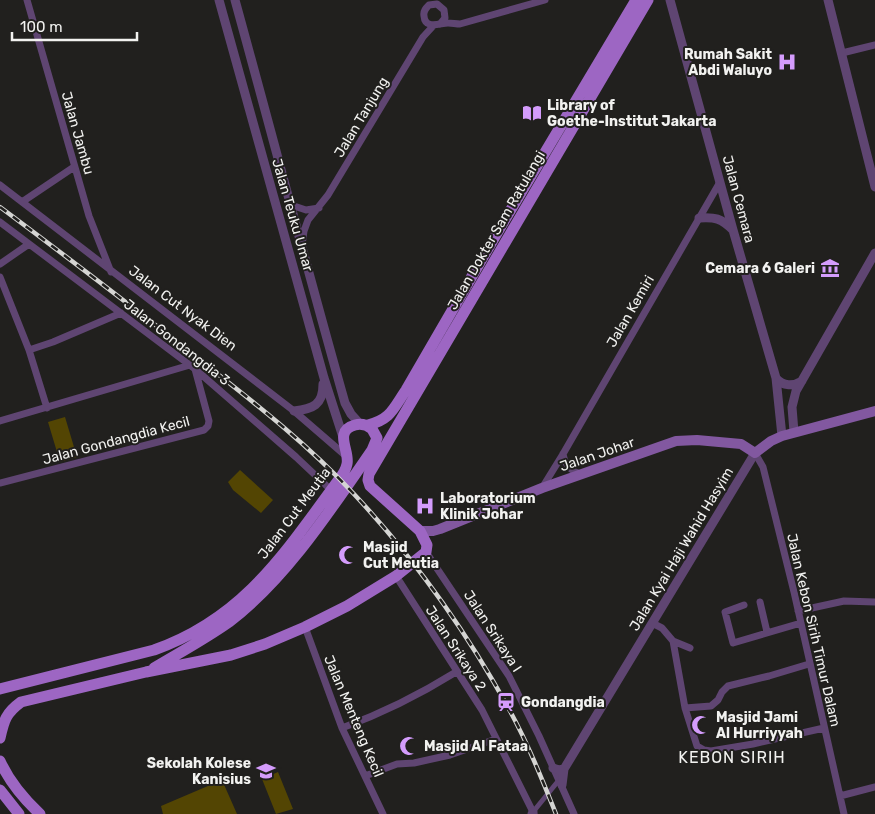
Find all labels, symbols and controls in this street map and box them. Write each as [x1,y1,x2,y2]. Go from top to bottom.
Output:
scale bar [12,10,138,42]
text: 100 m [20,18,62,36]
place label: Rumah Sakit Abdi Waluyo [684,46,772,79]
hospital icon: Rumah Sakit Abdi Waluyo [776,51,798,73]
street label: Jalan Tanjung [331,74,392,161]
street label: Jalan Jambu [58,90,97,176]
place label: Library of Goethe-Institut Jakarta [547,97,716,130]
library icon: Library of Goethe-Institut Jakarta [521,102,543,124]
street label: Jalan Dokter Sam Ratulangi [444,148,549,313]
street label: Jalan Cemara [719,154,758,245]
street label: Jalan Teuku Umar [268,157,317,274]
museum icon: Cemara 6 Galeri [819,257,841,279]
place label: Cemara 6 Galeri [705,260,815,277]
street label: Jalan Cut Nyak Dien [125,262,240,355]
street label: Jalan Kemiri [603,272,658,350]
street label: Jalan Gondangdia 3 [120,296,233,389]
street label: Jalan Gondangdia Kecil [41,413,192,468]
street label: Jalan Johar [557,434,637,475]
street label: Jalan Cut Meutia [254,464,334,562]
street label: Jalan Kyai Haji Wahid Hasyim [626,464,737,634]
place label: Laboratorium Klinik Johar [440,490,536,523]
hospital icon: Laboratorium Klinik Johar [414,495,436,517]
street label: Jalan Kebon Sirih Timur Dalam [783,532,844,728]
place label: Masjid Cut Meutia [363,539,439,572]
mosque icon: Masjid Cut Meutia [337,544,359,566]
street label: Jalan Srikaya I [460,587,525,675]
street label: Jalan Srikaya 2 [422,602,490,694]
street label: Jalan Menteng Kecil [320,653,387,780]
station icon: Gondangdia [495,691,517,713]
place label: Gondangdia [521,694,605,711]
place label: Masjid Jami Al Hurriyyah [716,709,803,742]
mosque icon: Masjid Jami Al Hurriyyah [690,714,712,736]
mosque icon: Masjid Al Fataa [398,735,420,757]
place label: Masjid Al Fataa [424,738,528,755]
district label: KEBON SIRIH [678,748,786,767]
place label: Sekolah Kolese Kanisius [147,755,251,788]
school or university icon: Sekolah Kolese Kanisius [255,760,277,782]

